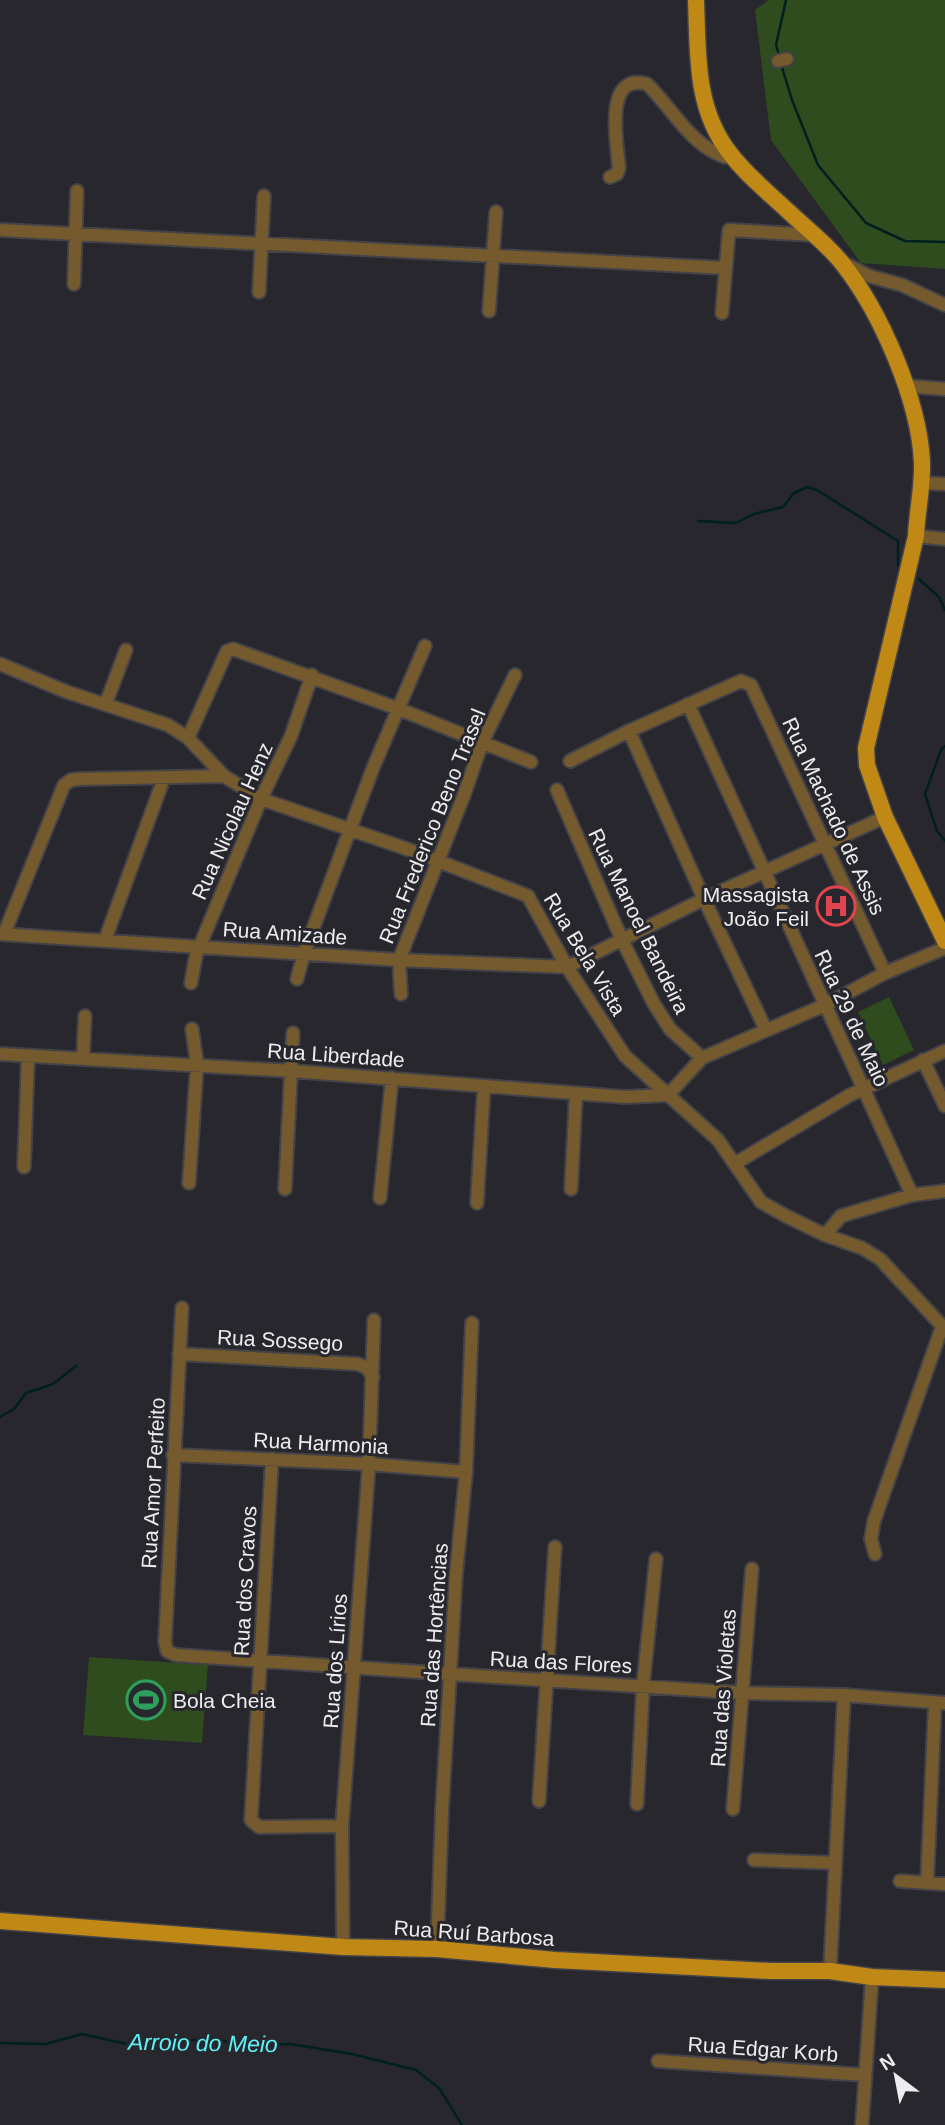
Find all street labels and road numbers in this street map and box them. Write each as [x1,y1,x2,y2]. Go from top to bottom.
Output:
street label: Rua Frederico Beno Trasel [374,705,490,947]
street label: Rua Machado de Assis [778,714,890,918]
street label: Rua Nicolau Henz [187,739,277,903]
street label: Rua Manoel Bandeira [584,825,694,1018]
street label: Rua Bela Vista [539,889,631,1020]
street label: Rua Amizade [222,917,348,949]
street label: Rua 29 de Maio [810,946,894,1090]
street label: Rua Liberdade [266,1039,406,1071]
street label: Rua Sossego [216,1325,344,1355]
street label: Rua Amor Perfeito [137,1397,169,1569]
street label: Rua Harmonia [253,1428,390,1458]
street label: Rua dos Cravos [230,1505,260,1657]
street label: Rua das Hortências [416,1542,452,1728]
street label: Rua dos Lírios [319,1593,351,1729]
street label: Rua das Violetas [706,1608,740,1768]
street label: Rua das Flores [489,1647,633,1677]
street label: Rua Ruí Barbosa [393,1916,555,1950]
street label: Rua Edgar Korb [687,2032,839,2066]

